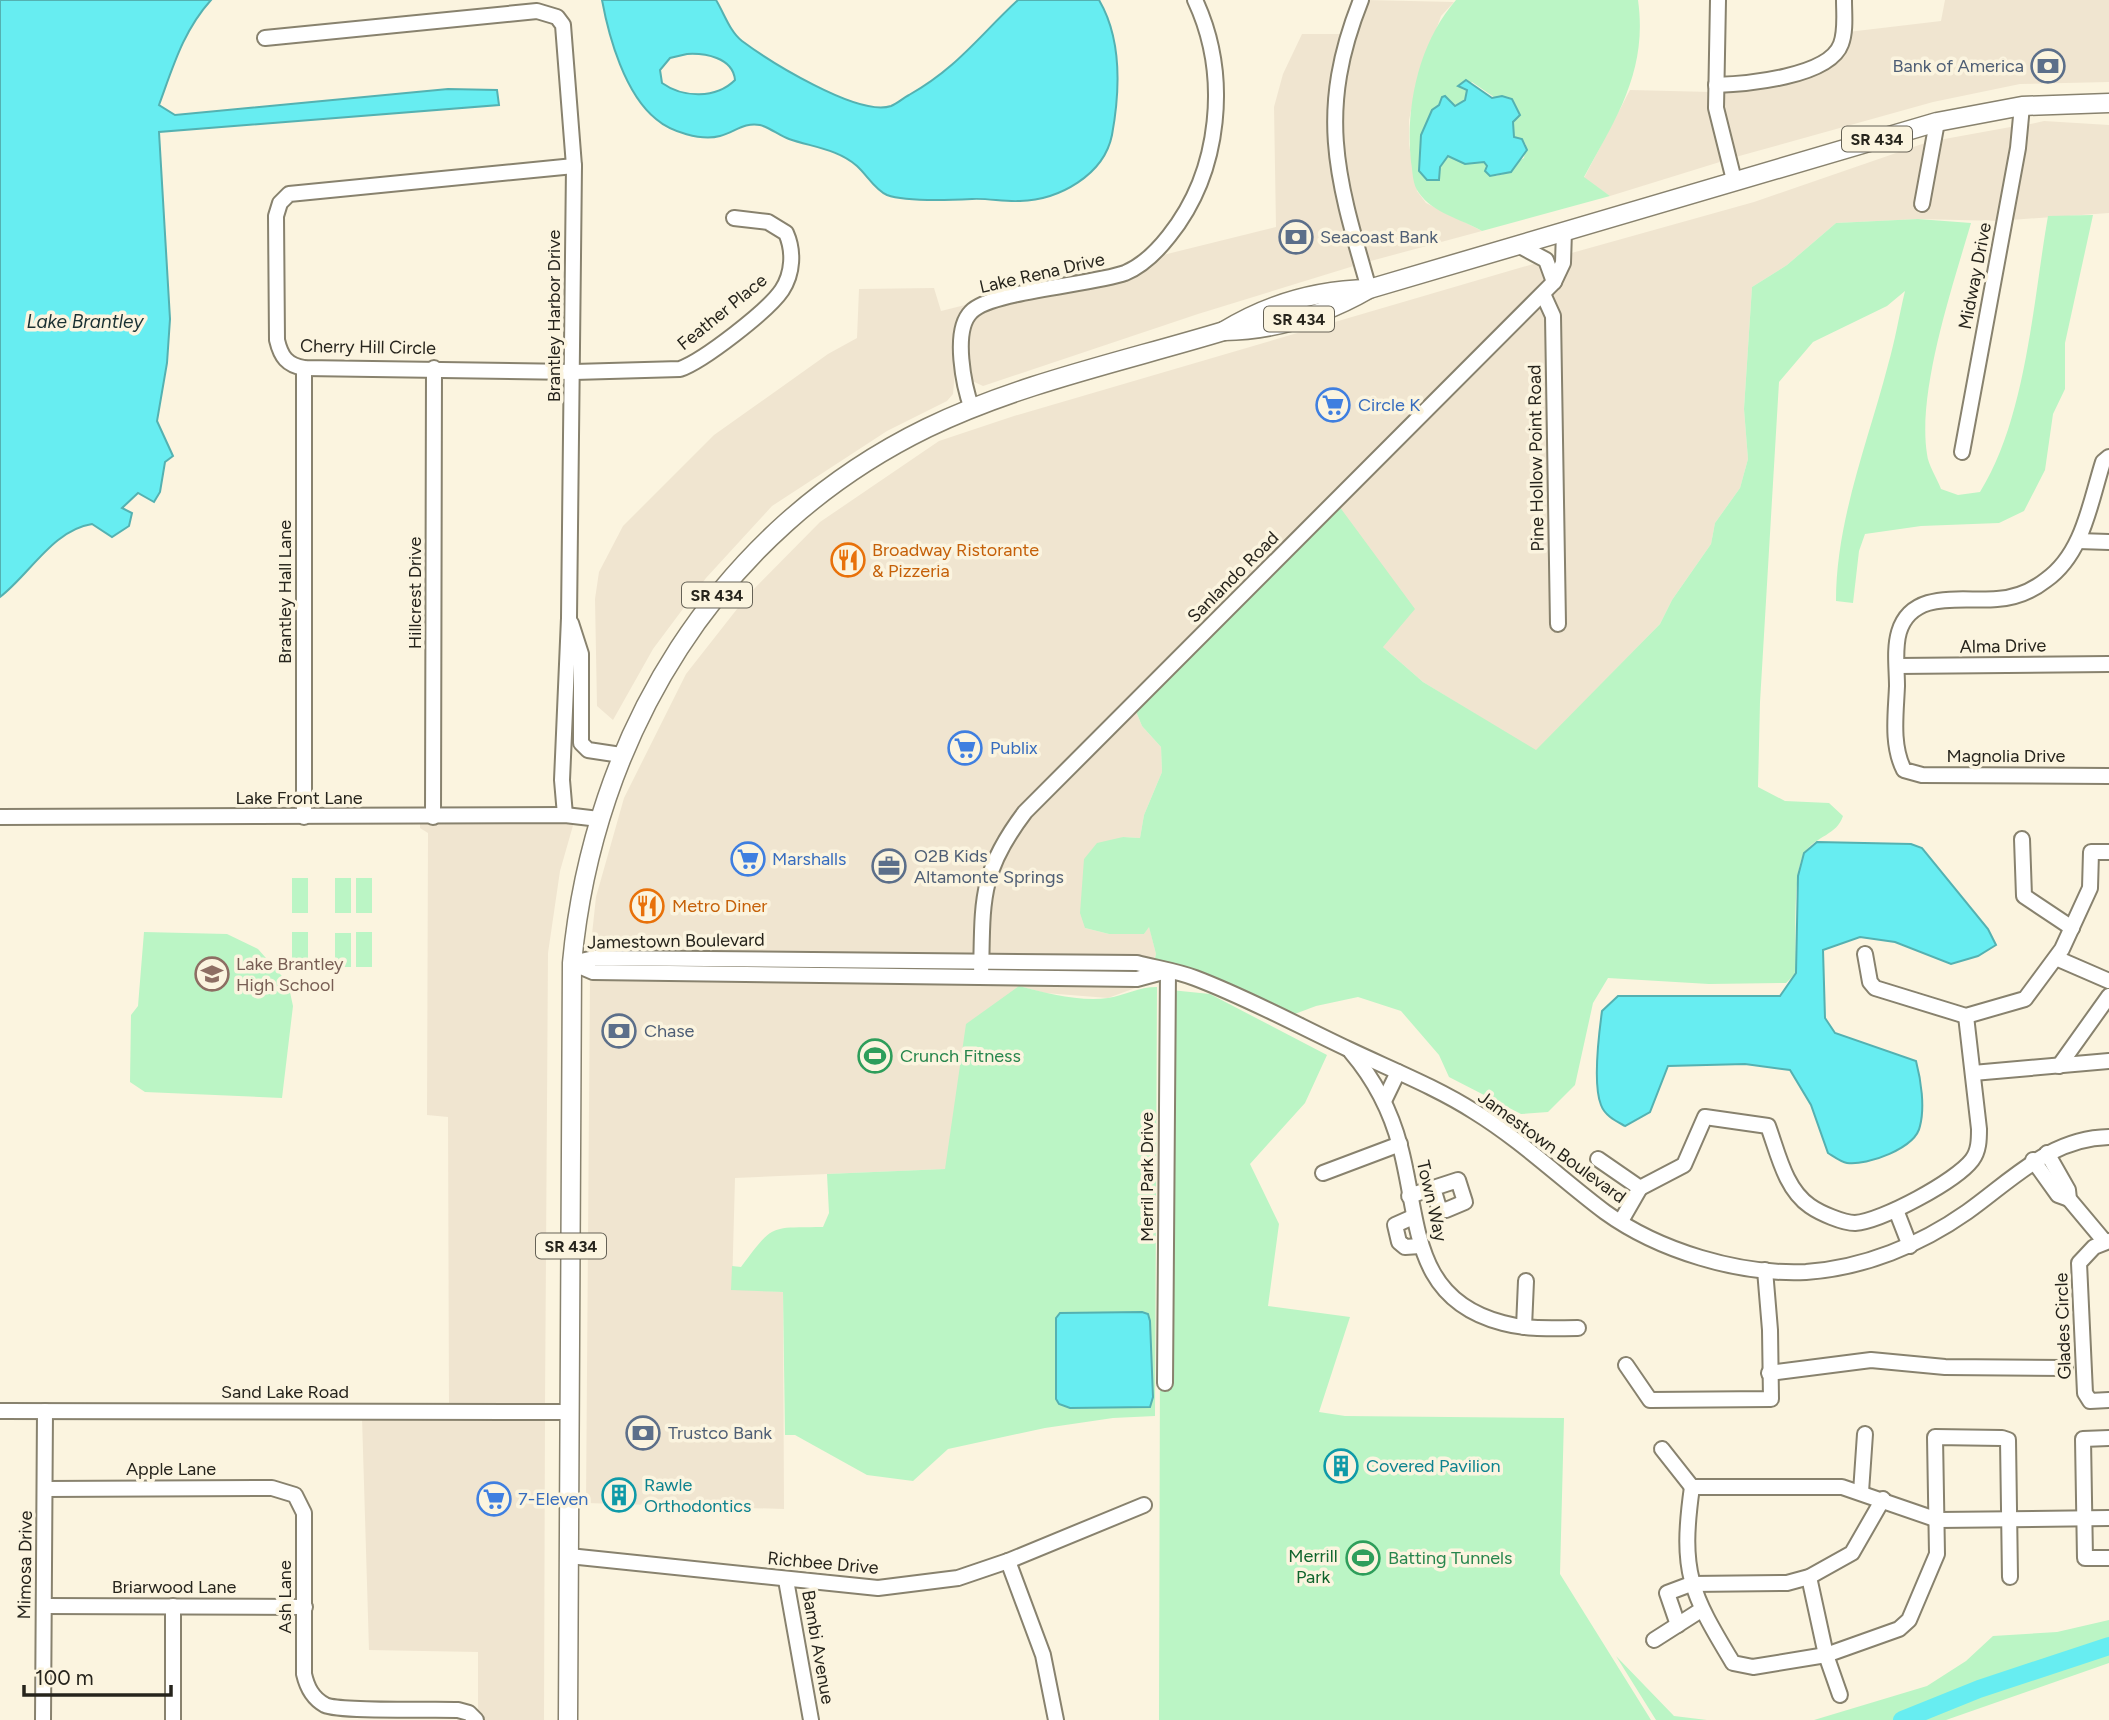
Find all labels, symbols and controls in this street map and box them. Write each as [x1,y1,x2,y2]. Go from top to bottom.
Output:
bank icon: Bank of America [2029,47,2067,85]
place label: Bank of America [1893,55,2024,77]
road number: SR 434 [1842,127,1912,152]
bank icon: Seacoast Bank [1277,218,1315,256]
street label: Midway Drive [1954,221,1996,331]
place label: Seacoast Bank [1320,226,1438,248]
street label: Brantley Harbor Drive [543,230,565,402]
street label: Lake Rena Drive [977,248,1107,298]
street label: Feather Place [673,269,771,355]
road number: SR 434 [1264,306,1334,332]
water label: Lake Brantley [27,310,144,333]
street label: Cherry Hill Circle [300,335,436,359]
street label: Pine Hollow Point Road [1523,364,1549,552]
supermarket icon: Circle K [1314,386,1352,424]
place label: Circle K [1358,394,1420,416]
street label: Brantley Hall Lane [274,520,296,664]
street label: Sanlando Road [1183,527,1283,627]
street label: Hillcrest Drive [404,537,426,649]
place label: Broadway Ristorante & Pizzeria [872,539,1039,582]
restaurant icon: Broadway Ristorante & Pizzeria [829,541,867,579]
road number: SR 434 [682,582,752,608]
street label: Alma Drive [1959,634,2047,658]
supermarket icon: Publix [946,729,984,767]
place label: Publix [990,737,1038,759]
street label: Magnolia Drive [1947,745,2066,767]
street label: Lake Front Lane [235,787,363,809]
supermarket icon: Marshalls [729,840,767,878]
place label: O2B Kids Altamonte Springs [914,845,1064,888]
office icon: O2B Kids Altamonte Springs [870,847,908,885]
place label: Marshalls [772,848,846,870]
restaurant icon: Metro Diner [628,887,666,925]
place label: Metro Diner [672,895,767,917]
street label: Jamestown Boulevard [587,928,765,954]
place label: Lake Brantley High School [236,953,344,996]
school or university icon: Lake Brantley High School [193,955,231,993]
bank icon: Chase [600,1012,638,1050]
place label: Chase [644,1020,695,1042]
sports icon: Crunch Fitness [856,1037,894,1075]
place label: Crunch Fitness [900,1045,1021,1067]
street label: Jamestown Boulevard [1474,1086,1630,1208]
street label: Merril Park Drive [1136,1112,1158,1242]
street label: Town Way [1412,1158,1452,1244]
road number: SR 434 [536,1234,606,1258]
street label: Glades Circle [2050,1272,2076,1380]
street label: Sand Lake Road [221,1381,349,1403]
bank icon: Trustco Bank [624,1414,662,1452]
place label: Trustco Bank [668,1422,772,1444]
building icon: Covered Pavilion [1322,1447,1360,1485]
place label: Covered Pavilion [1366,1455,1501,1477]
street label: Apple Lane [126,1458,216,1480]
place label: Rawle Orthodontics [644,1474,751,1517]
building icon: Rawle Orthodontics [600,1476,638,1514]
supermarket icon: 7-Eleven [475,1480,513,1518]
place label: 7-Eleven [518,1488,588,1510]
street label: Mimosa Drive [13,1510,37,1620]
sports icon: Batting Tunnels [1344,1539,1382,1577]
park label: Merrill Park [1288,1545,1338,1588]
street label: Richbee Drive [767,1547,880,1579]
place label: Batting Tunnels [1388,1547,1512,1569]
street label: Ash Lane [274,1560,296,1634]
street label: Briarwood Lane [112,1576,237,1598]
street label: Bambi Avenue [797,1588,839,1706]
scale bar [24,1654,172,1698]
text: 100 m [35,1665,94,1690]

